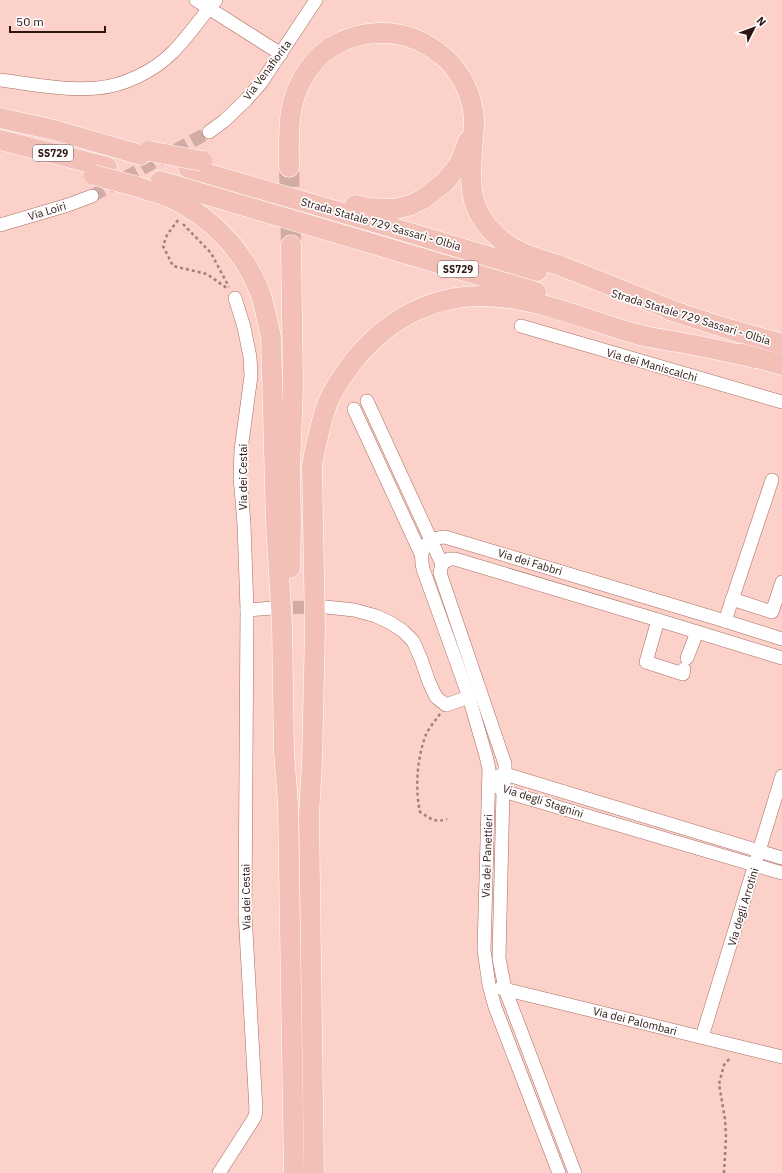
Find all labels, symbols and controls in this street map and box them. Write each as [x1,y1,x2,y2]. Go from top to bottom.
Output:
scale bar [10,8,105,34]
north arrow [734,8,774,48]
text: 50 m [16,14,44,29]
text: N [754,14,769,29]
street label: Via Venafiorita [240,37,294,103]
road number: SS729 [33,145,73,161]
street label: Strada Statale 729 Sassari - Olbia [299,194,463,254]
street label: Via Loiri [26,199,68,223]
road number: SS729 [438,261,478,277]
street label: Strada Statale 729 Sassari - Olbia [610,286,772,348]
street label: Via dei Maniscalchi [605,345,699,385]
street label: Via dei Cestai [236,444,250,510]
street label: Via dei Fabbri [496,546,564,578]
street label: Via degli Stagnini [501,781,585,821]
street label: Via dei Panettieri [479,814,495,898]
street label: Via dei Cestai [238,864,254,930]
street label: Via degli Arrotini [724,866,762,948]
street label: Via dei Palombari [592,1004,678,1038]

